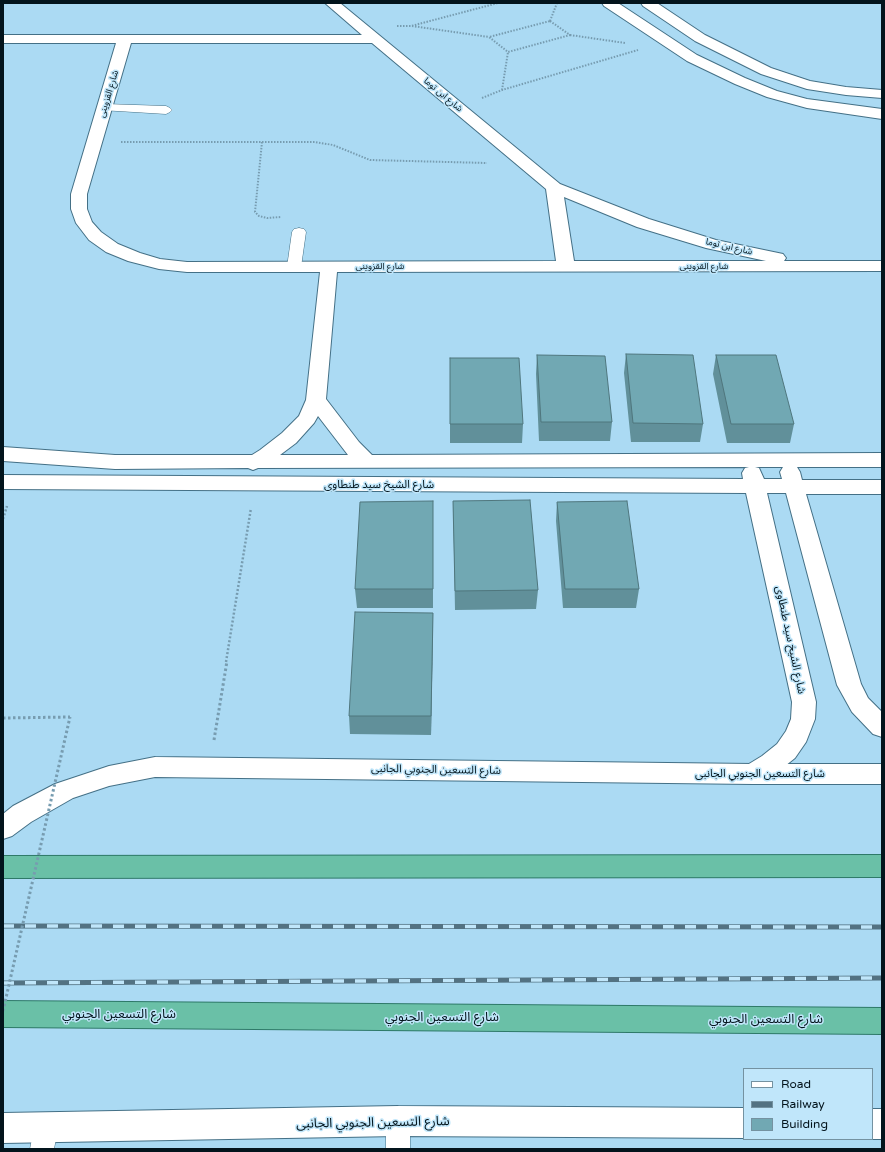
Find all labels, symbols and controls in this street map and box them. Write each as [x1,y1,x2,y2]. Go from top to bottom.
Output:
street label: شارع القزوينى [97,69,121,119]
street label: شارع ابن توما [421,76,465,114]
street label: شارع ابن توما [705,236,753,258]
street label: شارع القزوينى [356,262,404,272]
street label: شارع القزوينى [680,262,728,272]
street label: شارع الشيخ سيد طنطاوى [324,478,434,492]
street label: شارع الشيخ سيد طنطاوى [772,585,808,695]
street label: شارع التسعين الجنوبي الجانبى [371,762,501,778]
street label: شارع التسعين الجنوبي الجانبى [695,767,825,781]
street label: شارع التسعين الجنوبي [62,1007,176,1023]
street label: شارع التسعين الجنوبي [385,1010,499,1026]
street label: شارع التسعين الجنوبي [709,1012,823,1028]
legend [743,1068,873,1140]
text: Road [781,1077,811,1091]
text: Railway [781,1097,825,1111]
street label: شارع التسعين الجنوبي الجانبى [296,1114,450,1132]
text: Building [781,1117,828,1131]

